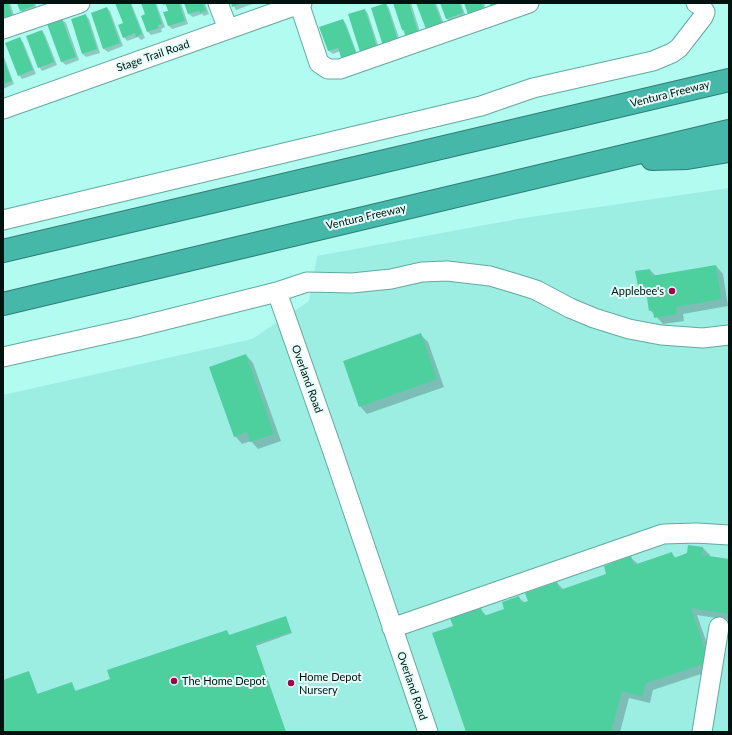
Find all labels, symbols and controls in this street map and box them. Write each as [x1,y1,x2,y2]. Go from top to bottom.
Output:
street label: Stage Trail Road [115,37,191,75]
street label: Ventura Freeway [629,78,711,110]
street label: Ventura Freeway [325,201,407,233]
place label: Applebee's [611,284,664,298]
marker: Applebee's [667,286,677,296]
street label: Overland Road [289,343,325,415]
street label: Overland Road [394,650,430,722]
place label: Home Depot Nursery [299,670,361,696]
place label: The Home Depot [182,674,266,688]
marker: The Home Depot [169,676,179,686]
marker: Home Depot Nursery [286,678,296,688]

